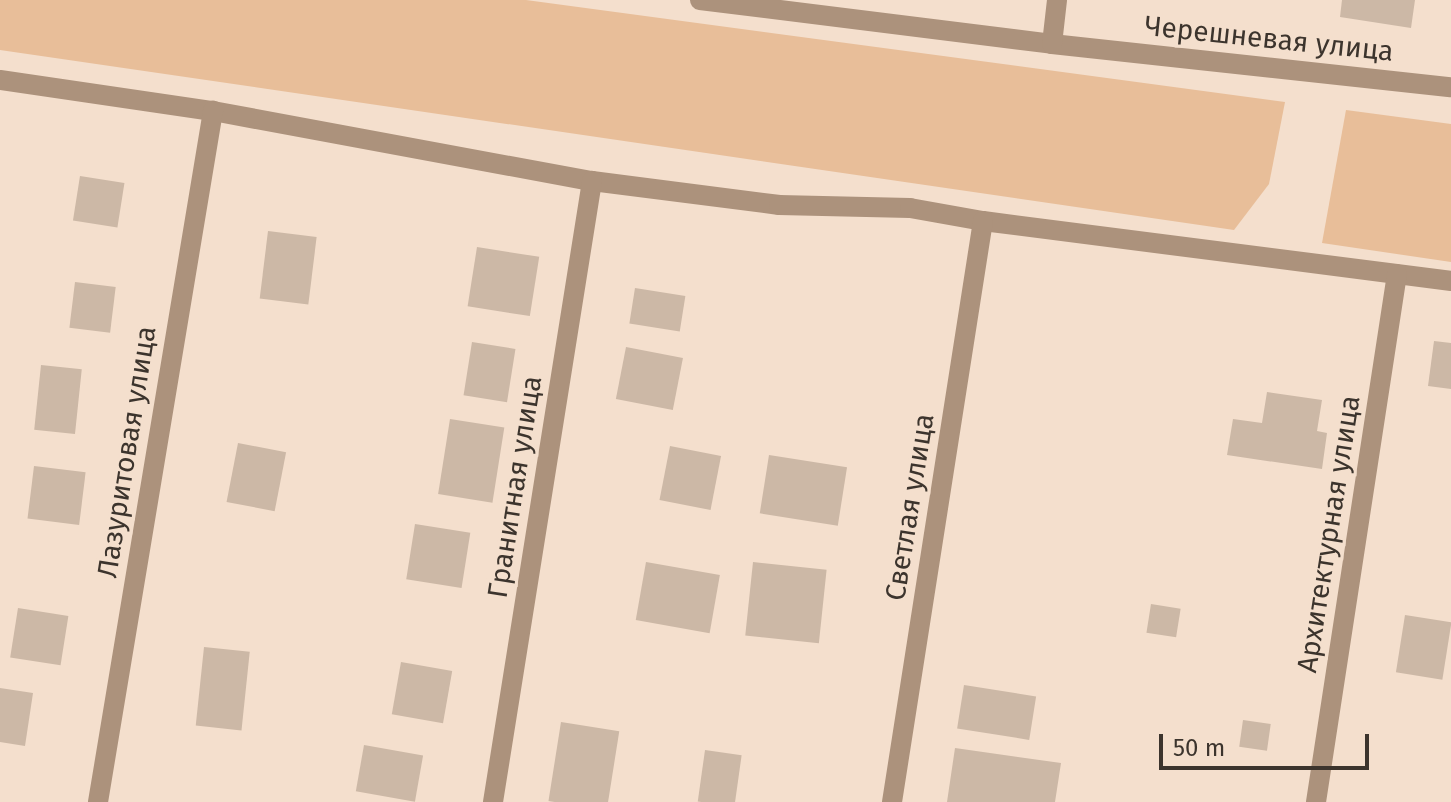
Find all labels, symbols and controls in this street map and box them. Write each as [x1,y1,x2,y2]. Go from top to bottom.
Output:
street label: Черешневая улица [1143,9,1395,69]
street label: Лазуритовая улица [91,324,163,580]
street label: Гранитная улица [481,373,549,601]
street label: Архитектурная улица [1290,393,1368,675]
street label: Светлая улица [879,411,941,603]
scale bar [1163,718,1373,768]
text: 50 m [1173,734,1225,762]

